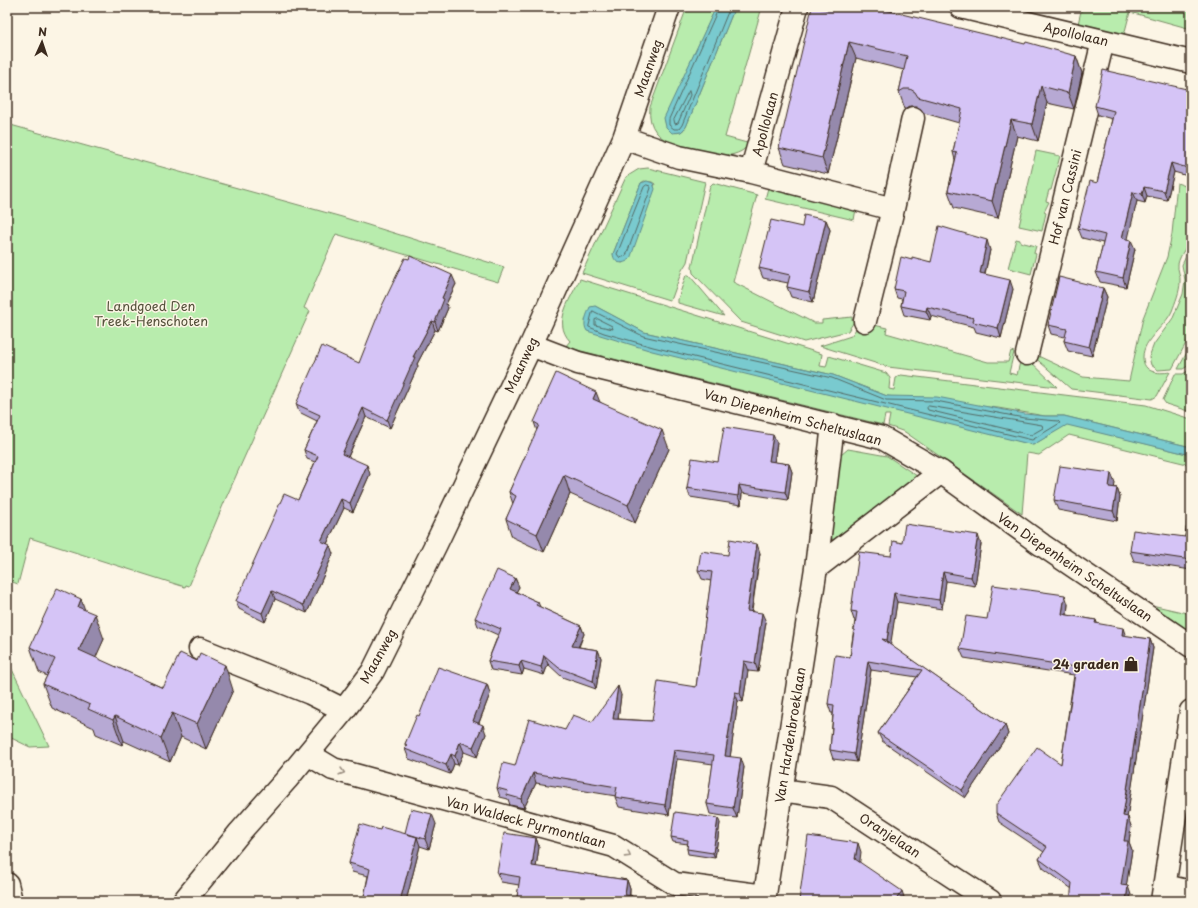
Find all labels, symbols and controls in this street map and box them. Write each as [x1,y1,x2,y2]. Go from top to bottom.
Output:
street label: Apollolaan [1042,17,1110,50]
north arrow [22,22,62,62]
text: N [38,23,48,40]
street label: Maanweg [629,36,666,99]
street label: Apollolaan [747,89,782,158]
street label: Hof van Cassini [1043,147,1086,247]
park label: Landgoed Den Treek-Henschoten [94,296,208,330]
street label: Maanweg [499,334,542,396]
street label: Van Diepenheim Scheltuslaan [702,384,884,449]
street label: Van Diepenheim Scheltuslaan [994,507,1157,626]
street label: Maanweg [355,625,400,687]
place label: 24 graden [1053,654,1119,673]
shop icon: 24 graden [1122,655,1140,673]
street label: Van Hardenbroeklaan [769,666,810,804]
one-way arrow [339,767,346,776]
street label: Van Waldeck Pyrmontlaan [444,791,608,852]
street label: Oranjelaan [856,808,925,862]
one-way arrow [624,850,631,857]

